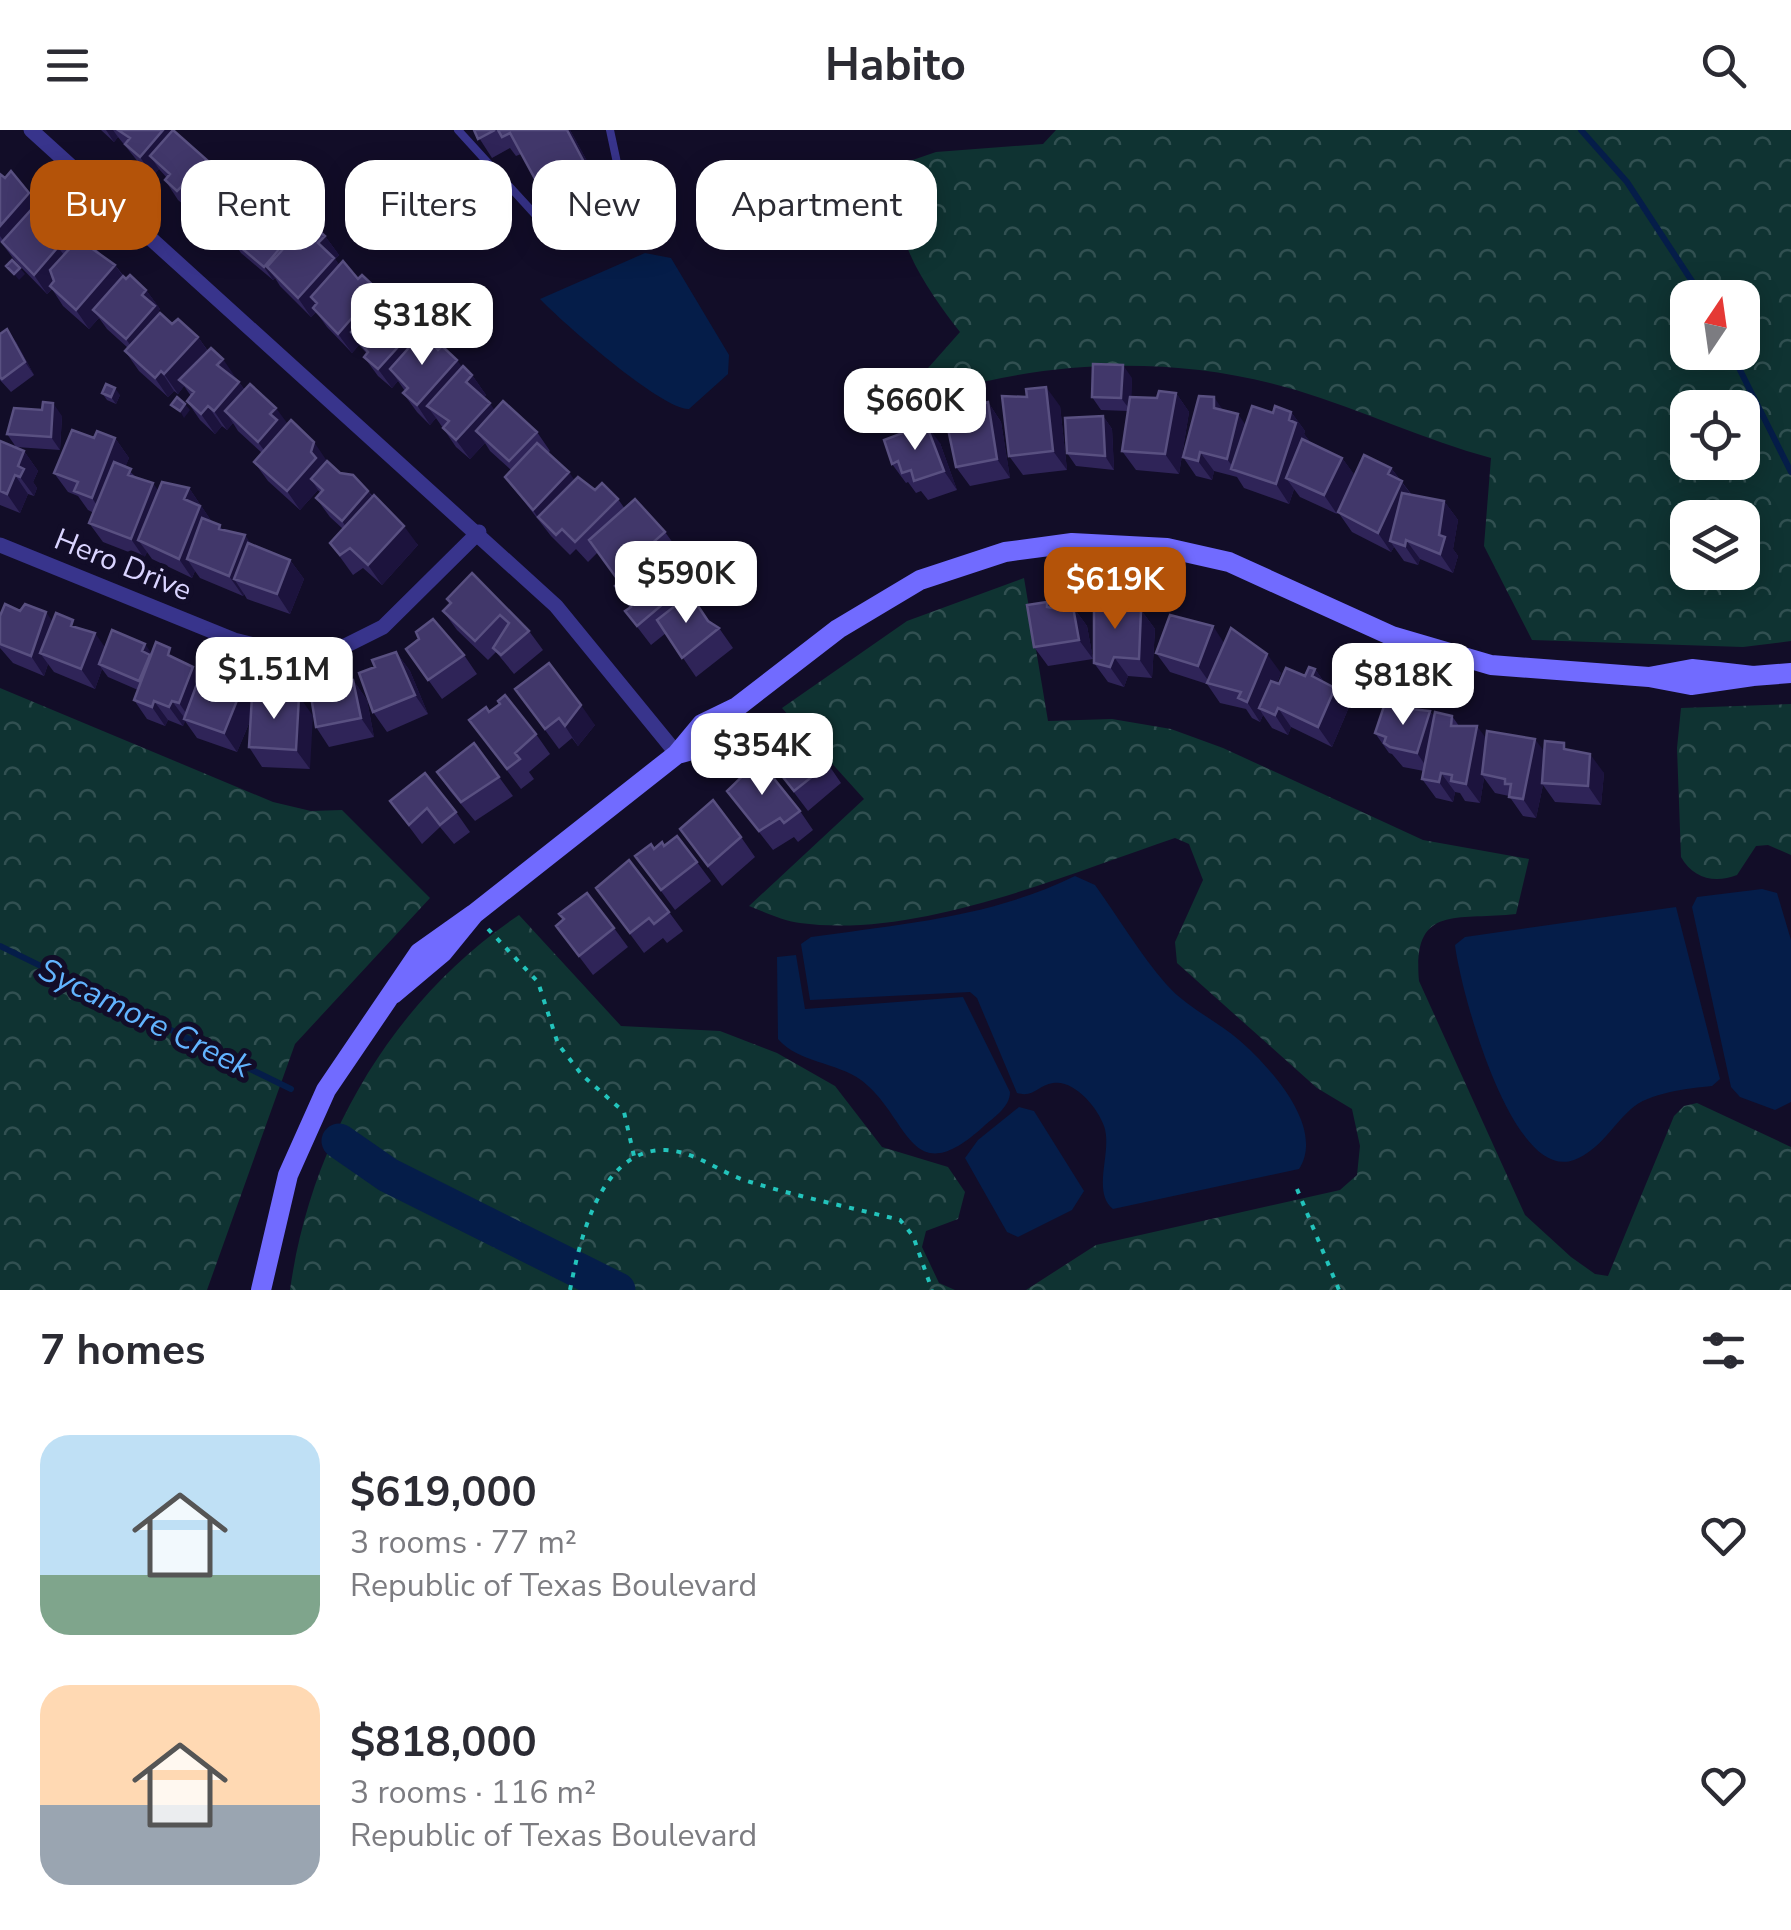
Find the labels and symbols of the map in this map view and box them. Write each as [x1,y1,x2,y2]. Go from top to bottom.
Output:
north arrow [1670,280,1760,370]
pin: $318K [352,283,492,368]
pin: $660K [845,368,985,453]
street label: Hero Drive [48,519,198,611]
pin: $590K [616,541,756,626]
pin: $619K [1045,547,1185,632]
pin: $1.51M [193,637,355,722]
pin: $818K [1333,643,1473,728]
pin: $354K [692,713,832,798]
water label: Sycamore Creek [31,948,260,1089]

